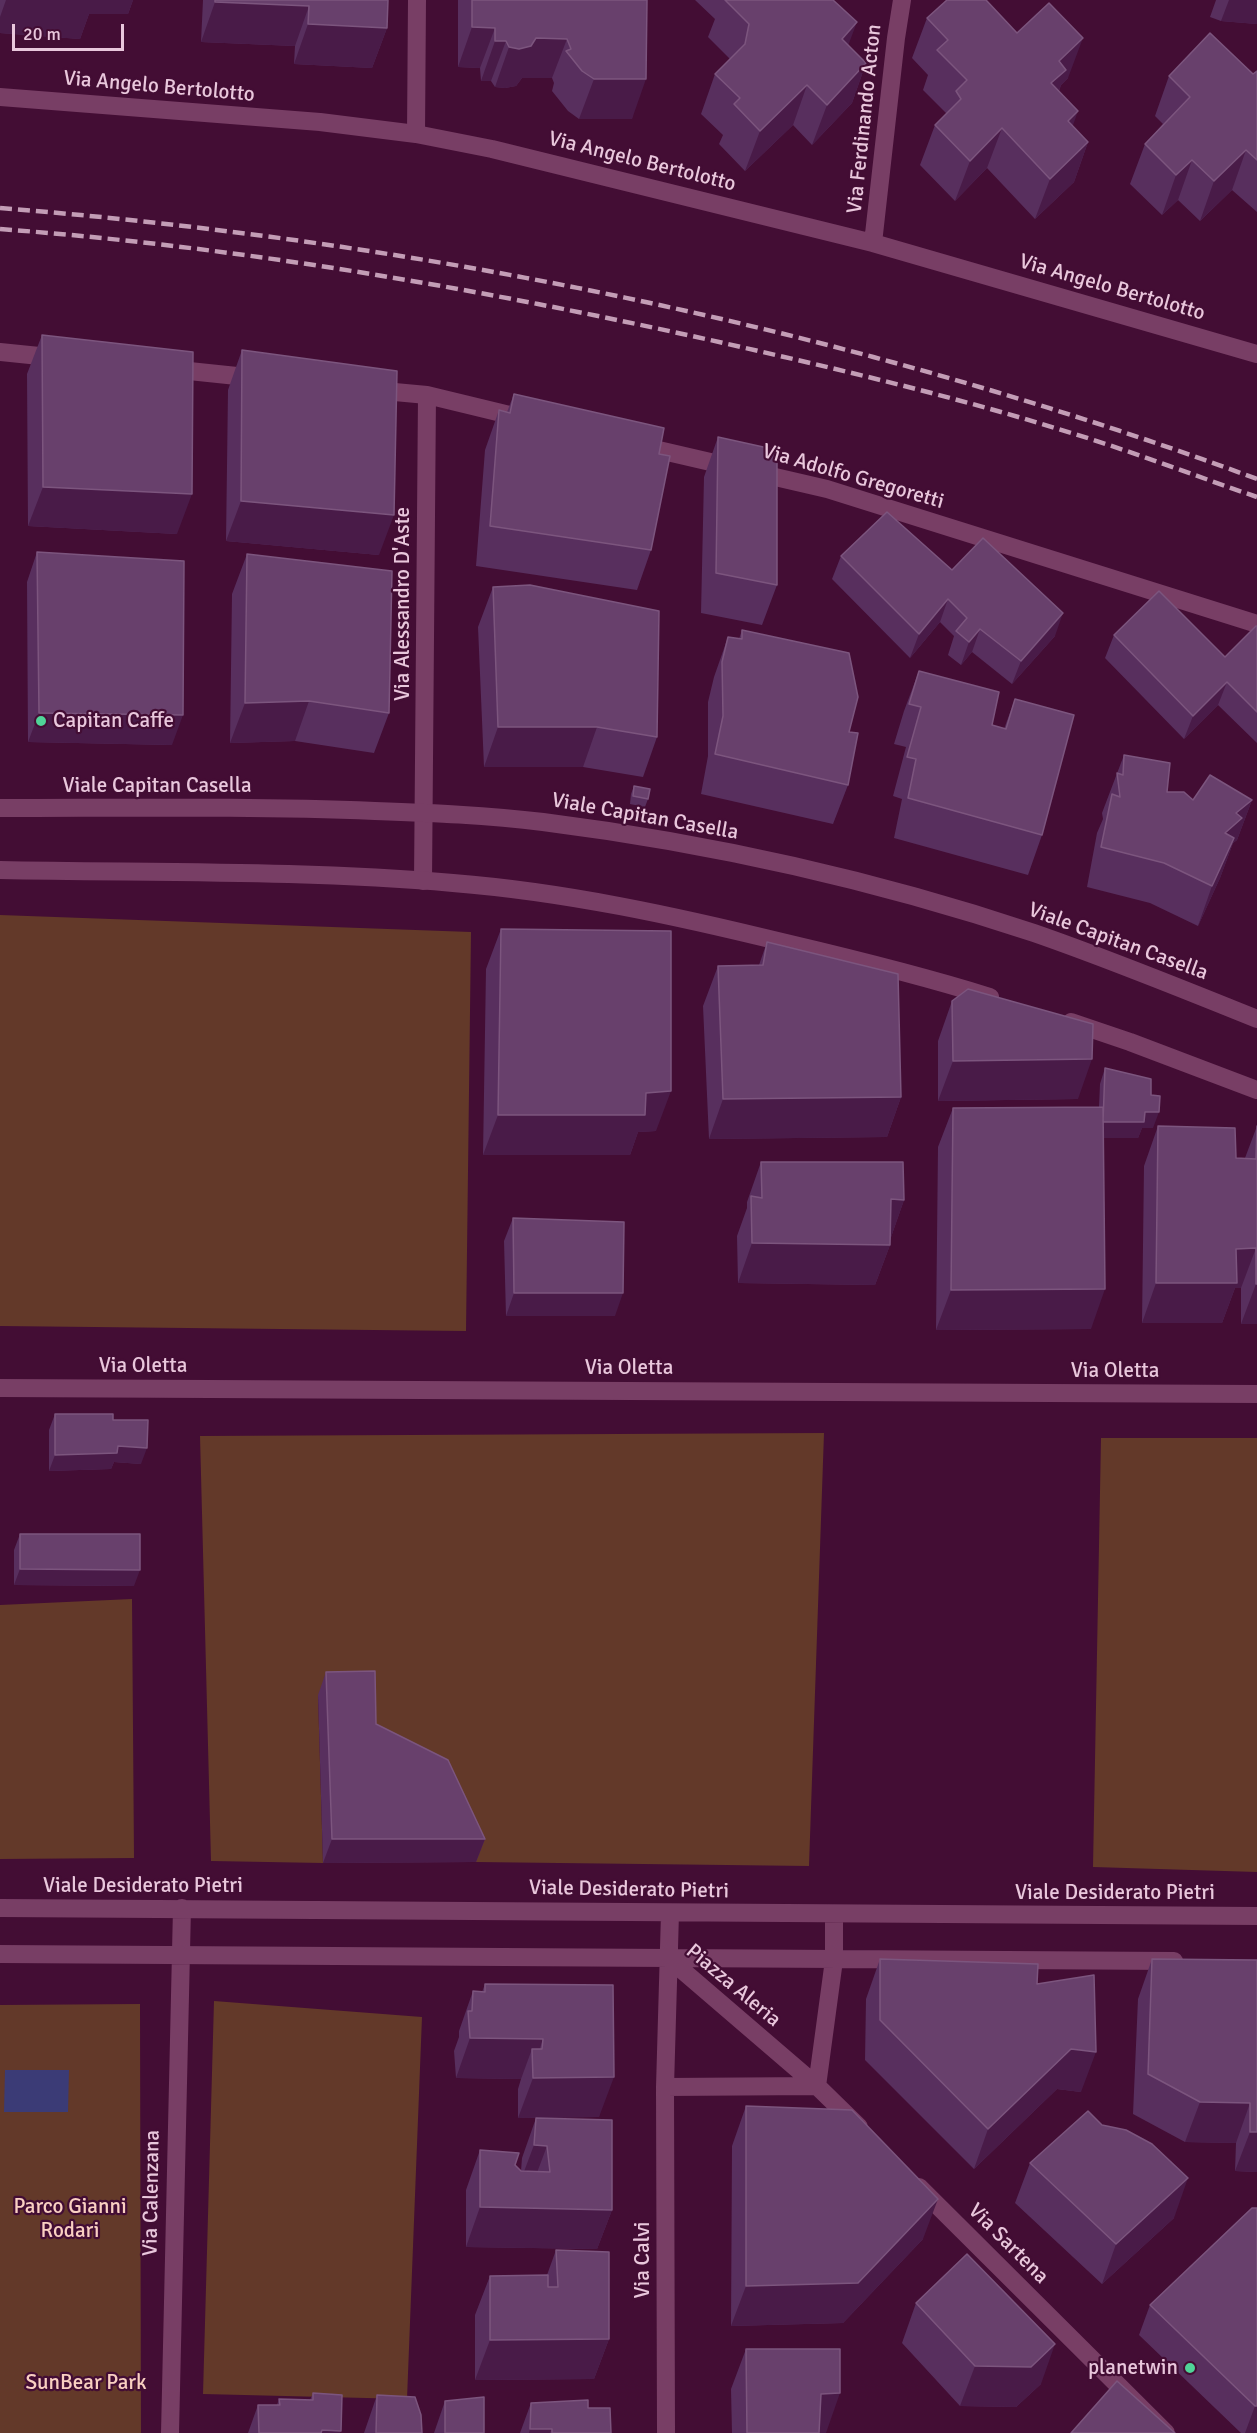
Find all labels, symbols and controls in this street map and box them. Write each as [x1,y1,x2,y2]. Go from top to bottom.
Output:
scale bar [15,12,128,50]
text: 20 m [23,23,61,45]
street label: Via Ferdinando Acton [843,23,887,215]
street label: Via Angelo Bertolotto [62,66,256,108]
street label: Via Angelo Bertolotto [546,127,738,197]
street label: Via Angelo Bertolotto [1016,249,1208,327]
street label: Via Adolfo Gregoretti [759,439,947,515]
street label: Via Alessandro D'Aste [390,507,416,701]
place label: Capitan Caffe [53,708,174,734]
marker: Capitan Caffe [34,714,48,728]
street label: Viale Capitan Casella [62,773,252,799]
street label: Viale Capitan Casella [550,788,740,846]
street label: Viale Capitan Casella [1025,898,1211,986]
street label: Via Oletta [99,1353,187,1379]
street label: Via Oletta [585,1355,673,1381]
street label: Via Oletta [1071,1358,1159,1384]
street label: Viale Desiderato Pietri [43,1873,243,1899]
street label: Viale Desiderato Pietri [529,1876,729,1904]
street label: Viale Desiderato Pietri [1015,1880,1215,1906]
street label: Piazza Aleria [681,1939,785,2033]
street label: Via Calenzana [138,2130,166,2256]
park label: Parco Gianni Rodari [13,2194,127,2244]
street label: Via Sartena [963,2199,1053,2289]
street label: Via Calvi [630,2221,656,2299]
place label: planetwin [1088,2355,1178,2381]
marker: planetwin [1183,2361,1197,2375]
park label: SunBear Park [25,2370,147,2396]

